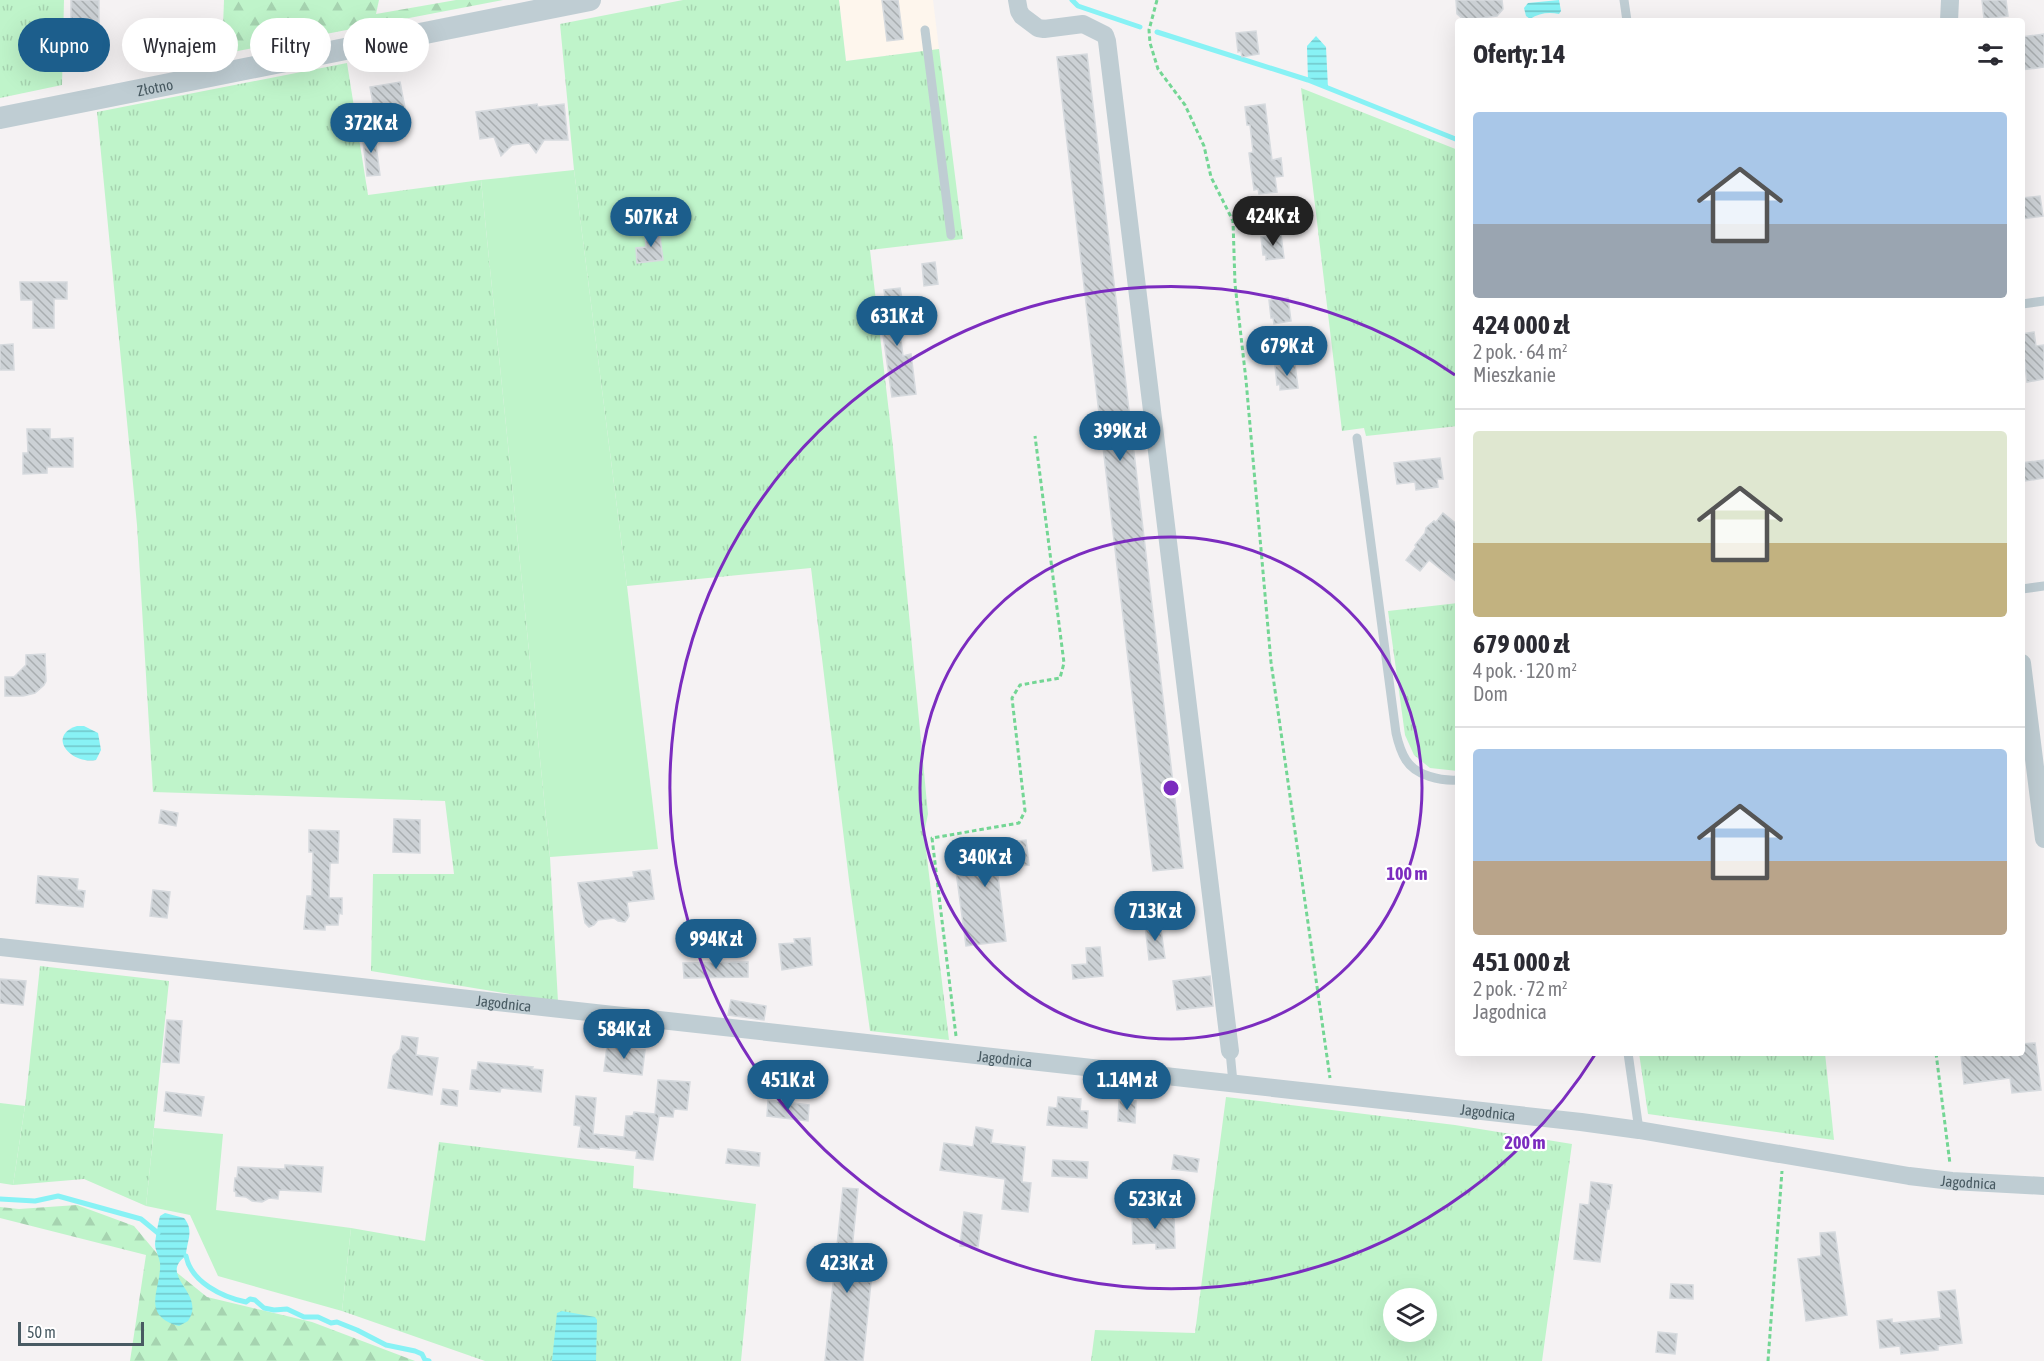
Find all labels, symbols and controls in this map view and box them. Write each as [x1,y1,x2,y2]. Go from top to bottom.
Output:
chip: Kupno [18,18,110,72]
chip: Wynajem [122,18,238,72]
chip: Filtry [250,18,331,72]
chip: Nowe [343,18,429,72]
icon: filters [1974,38,2007,71]
text: Oferty: 14 [1473,39,1565,69]
street label: Złotno [135,75,174,99]
pin: 372K zł [316,103,426,154]
text: 372K zł [344,111,398,134]
icon: home [1686,151,1794,259]
pin: 424K zł [1218,196,1328,247]
pin: 507K zł [596,197,706,248]
text: 424K zł [1246,204,1300,227]
text: 507K zł [624,205,678,228]
pin: 631K zł [842,296,952,347]
text: 631K zł [870,304,924,327]
text: 424 000 zł [1473,310,1570,340]
pin: 679K zł [1232,326,1342,377]
text: 679K zł [1260,334,1314,357]
text: 2 pok. · 64 m² [1473,340,1568,363]
text: Mieszkanie [1473,363,1556,386]
pin: 399K zł [1065,411,1175,462]
text: 399K zł [1093,419,1147,442]
icon: home [1686,470,1794,578]
text: 679 000 zł [1473,629,1570,659]
text: 4 pok. · 120 m² [1473,659,1577,682]
text: Dom [1473,682,1508,705]
centre of rings [1161,778,1181,798]
icon: home [1686,788,1794,896]
pin: 340K zł [930,837,1040,888]
text: 340K zł [958,845,1012,868]
text: 100 m [1387,863,1427,884]
pin: 713K zł [1100,891,1210,942]
text: 713K zł [1128,899,1182,922]
pin: 994K zł [661,919,771,970]
text: 994K zł [689,927,743,950]
text: 451 000 zł [1473,947,1570,977]
text: 2 pok. · 72 m² [1473,977,1568,1000]
street label: Jagodnica [475,991,532,1014]
text: Jagodnica [1473,1000,1547,1023]
pin: 584K zł [569,1009,679,1060]
text: 584K zł [597,1017,651,1040]
street label: Jagodnica [976,1047,1033,1070]
pin: 451K zł [733,1060,843,1111]
pin: 1.14M zł [1065,1060,1189,1111]
text: 451K zł [761,1068,815,1091]
text: 1.14M zł [1097,1068,1157,1091]
street label: Jagodnica [1459,1100,1516,1123]
text: 200 m [1505,1132,1545,1153]
street label: Jagodnica [1940,1171,1997,1192]
pin: 523K zł [1100,1179,1210,1230]
text: 523K zł [1128,1187,1182,1210]
pin: 423K zł [792,1243,902,1294]
text: 423K zł [820,1251,874,1274]
map controls [1383,1288,1437,1342]
button: layers [1383,1288,1437,1342]
scale bar [18,1319,144,1346]
text: 50 m [27,1323,56,1341]

